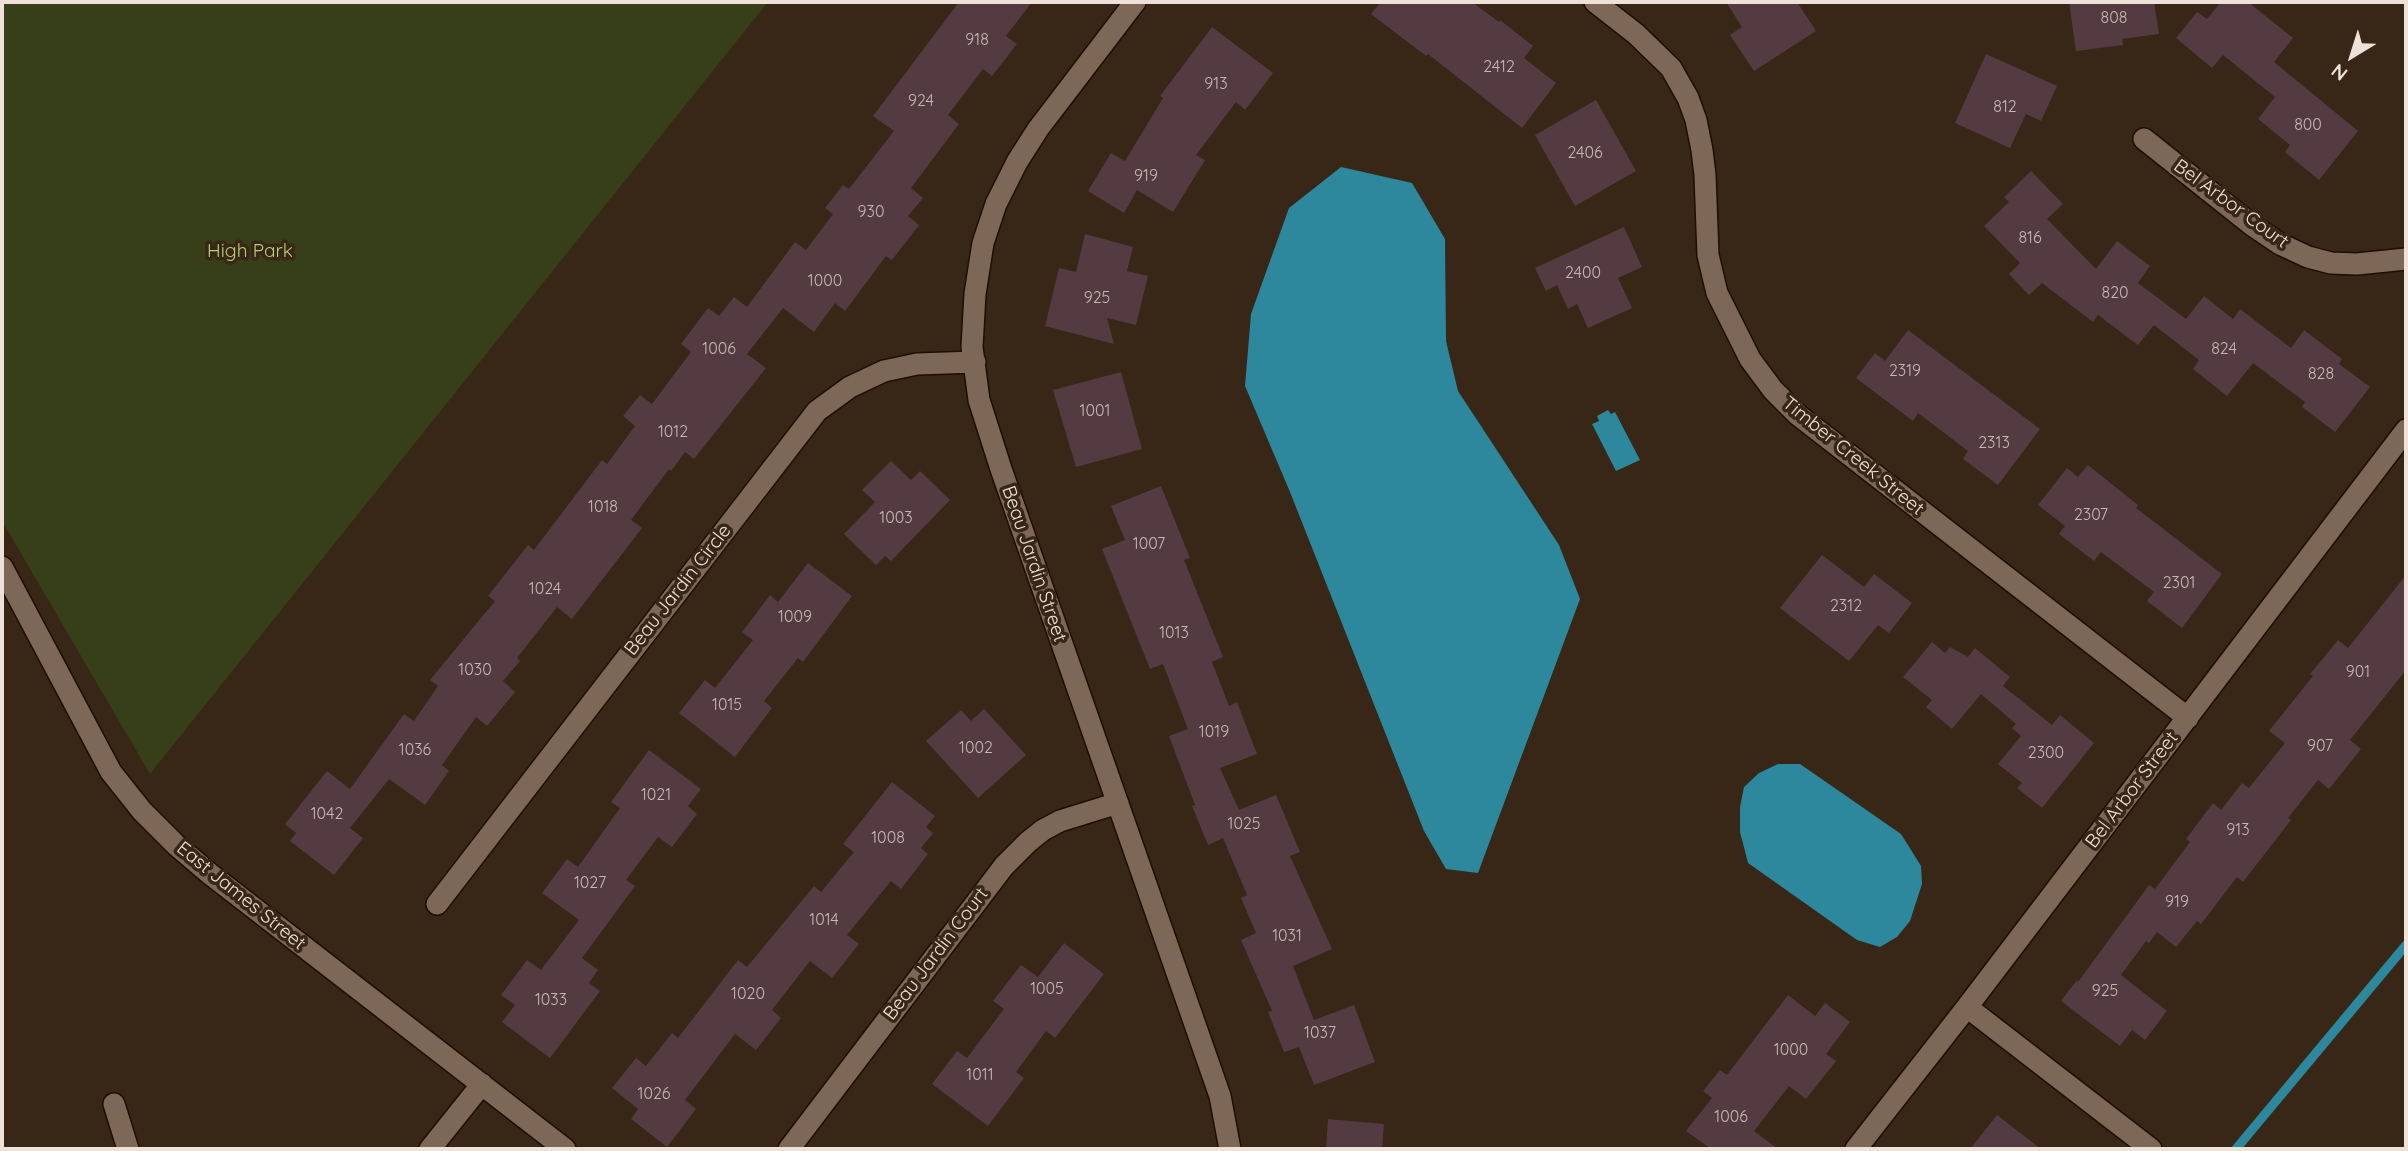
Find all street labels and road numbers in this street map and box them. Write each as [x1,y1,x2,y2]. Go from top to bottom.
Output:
street label: Bel Arbor Court [2169,155,2293,253]
street label: Timber Creek Street [1778,392,1928,520]
street label: Beau Jardin Street [997,483,1071,645]
street label: Beau Jardin Circle [620,520,736,660]
street label: Bel Arbor Street [2081,727,2183,853]
street label: East James Street [172,837,310,955]
street label: Beau Jardin Court [879,883,993,1025]

